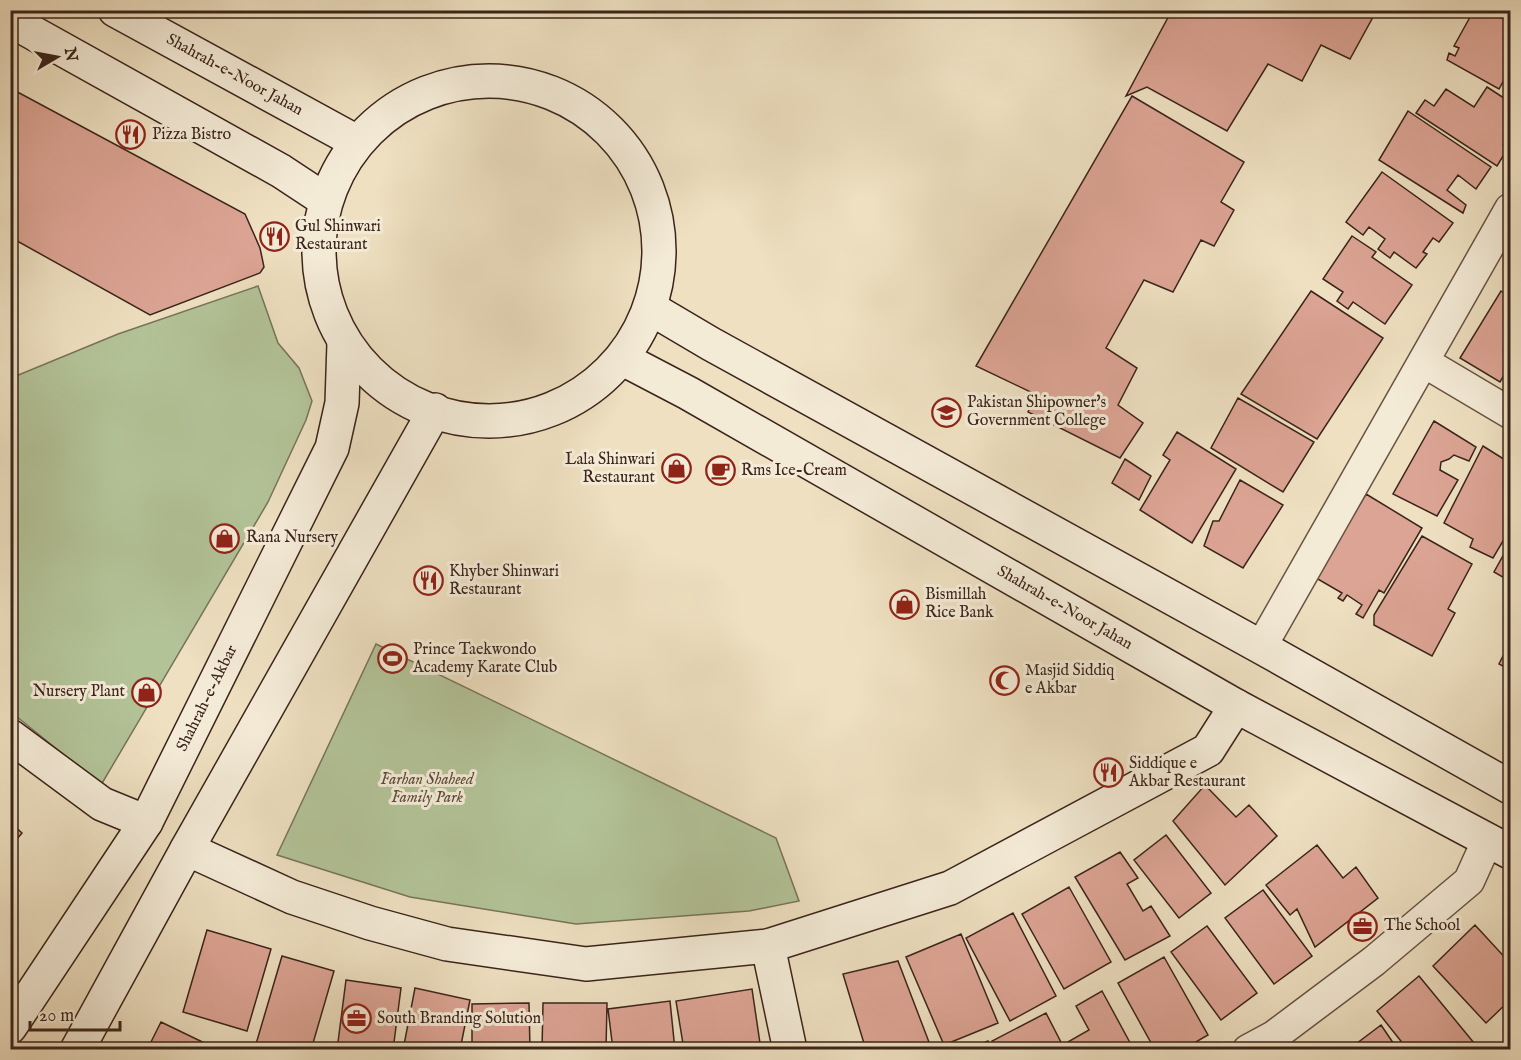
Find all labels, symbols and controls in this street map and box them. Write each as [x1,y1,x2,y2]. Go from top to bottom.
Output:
north arrow [27,27,87,87]
street label: Shahrah-e-Noor Jahan [163,30,307,121]
text: N [59,45,81,63]
restaurant icon: Pizza Bistro [115,119,147,151]
place label: Pizza Bistro [152,125,232,145]
place label: Gul Shinwari Restaurant [295,217,381,255]
restaurant icon: Gul Shinwari Restaurant [258,220,290,252]
place label: Pakistan Shipowner's Government College [967,393,1107,431]
school or university icon: Pakistan Shipowner's Government College [930,396,962,428]
place label: Lala Shinwari Restaurant [565,450,656,488]
shop icon: Lala Shinwari Restaurant [660,453,692,485]
cafe icon: Rms Ice-Cream [704,455,736,487]
place label: Rms Ice-Cream [741,461,847,481]
shop icon: Rana Nursery [209,522,241,554]
place label: Rana Nursery [246,528,338,548]
place label: Khyber Shinwari Restaurant [449,562,559,600]
street label: Shahrah-e-Noor Jahan [993,562,1136,655]
restaurant icon: Khyber Shinwari Restaurant [412,565,444,597]
place label: Bismillah Rice Bank [925,585,994,623]
shop icon: Bismillah Rice Bank [888,588,920,620]
place label: Prince Taekwondo Academy Karate Club [412,640,558,678]
street label: Shahrah-e-Akbar [173,642,242,755]
sports icon: Prince Taekwondo Academy Karate Club [376,643,408,675]
place label: Masjid Siddiq e Akbar [1025,661,1115,699]
mosque icon: Masjid Siddiq e Akbar [988,664,1020,696]
shop icon: Nursery Plant [130,676,162,708]
place label: Nursery Plant [33,682,126,702]
place label: Siddique e Akbar Restaurant [1128,754,1246,792]
restaurant icon: Siddique e Akbar Restaurant [1092,757,1124,789]
park label: Farhan Shaheed Family Park [381,770,475,808]
office icon: The School [1347,910,1379,942]
place label: The School [1384,916,1461,936]
scale bar [30,994,120,1032]
office icon: South Branding Solution [340,1003,372,1035]
text: 20 m [39,1005,74,1028]
place label: South Branding Solution [377,1009,542,1029]

